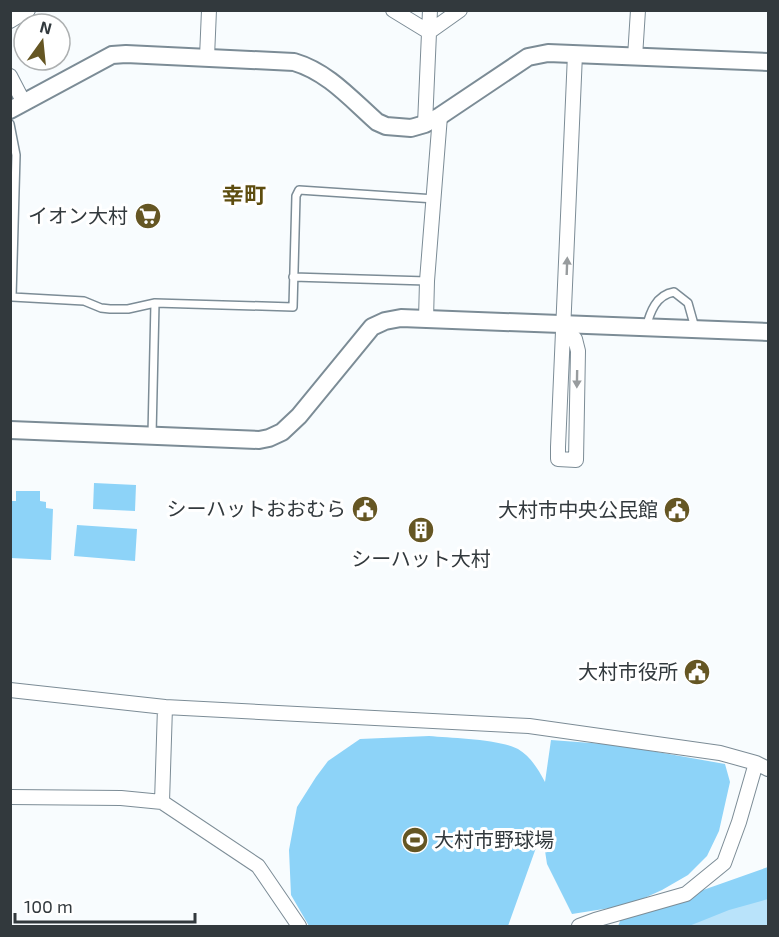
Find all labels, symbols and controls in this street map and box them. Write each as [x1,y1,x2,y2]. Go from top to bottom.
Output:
north arrow [12,12,72,72]
text: N [38,16,54,38]
district label: 幸町 [222,181,266,207]
supermarket icon: イオン大村 [133,201,163,231]
place label: イオン大村 [28,203,128,227]
one-way arrow [562,257,571,276]
one-way arrow [573,370,582,389]
public building icon: シーハットおおむら [350,494,380,524]
public building icon: 大村市中央公民館 [662,495,692,525]
place label: シーハットおおむら [166,496,346,520]
place label: 大村市中央公民館 [498,497,658,521]
building icon: シーハット大村 [406,515,436,545]
place label: シーハット大村 [351,546,491,570]
public building icon: 大村市役所 [682,657,712,687]
place label: 大村市役所 [578,659,678,683]
sports icon: 大村市野球場 [400,825,430,855]
place label: 大村市野球場 [434,827,554,851]
scale bar [15,886,195,924]
text: 100 m [24,895,73,917]

